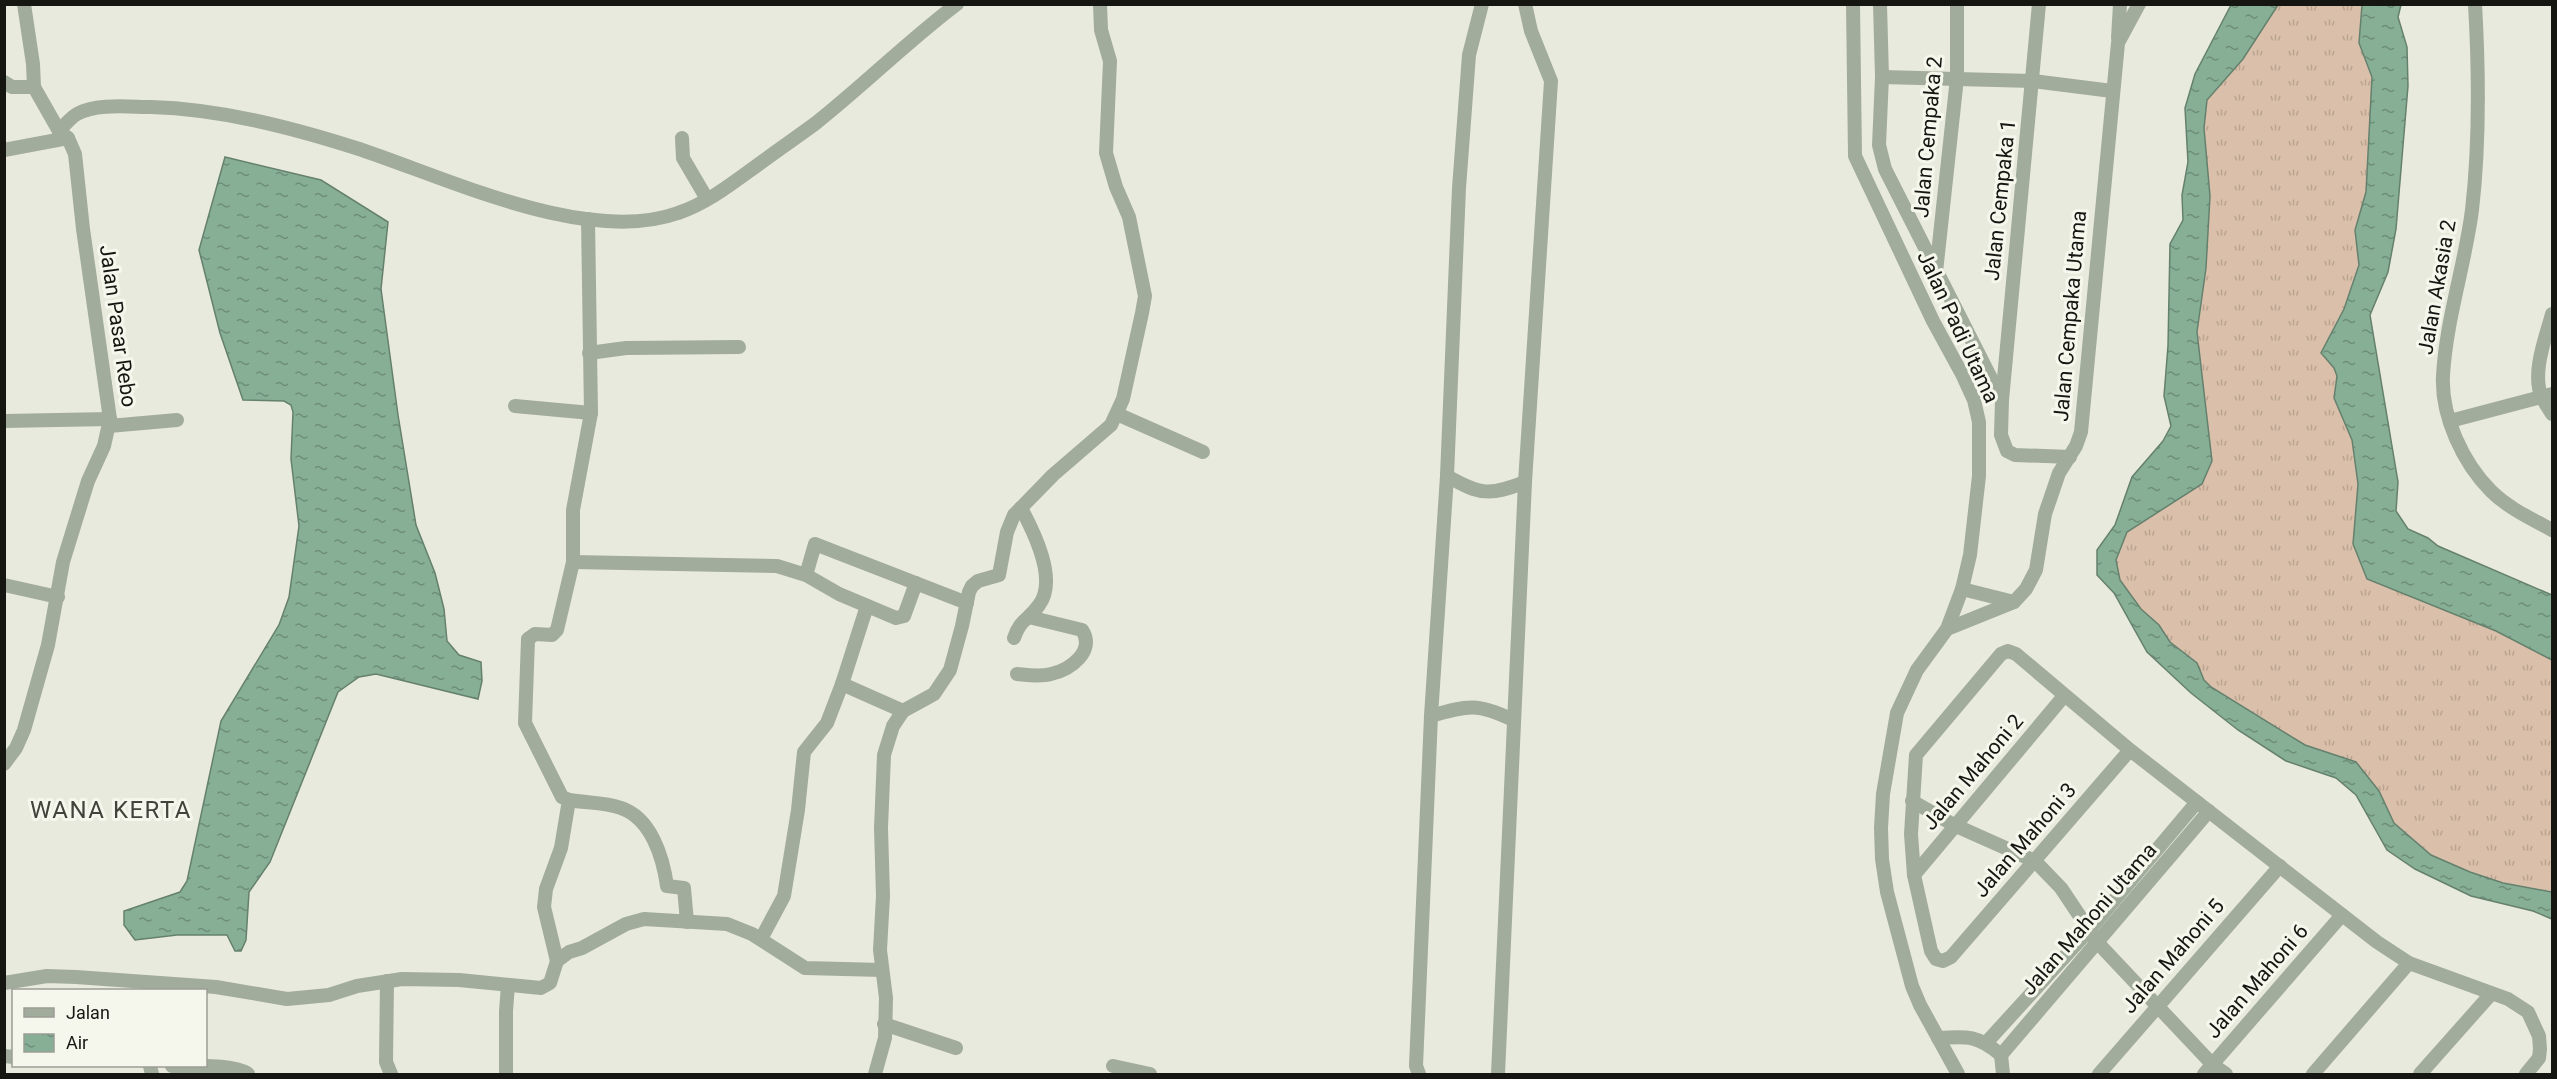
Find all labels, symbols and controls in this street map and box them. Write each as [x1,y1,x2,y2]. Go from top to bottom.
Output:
street label: Jalan Cempaka 2 [1909,55,1947,219]
street label: Jalan Cempaka 1 [1980,118,2020,282]
street label: Jalan Cempaka Utama [2049,209,2091,423]
street label: Jalan Akasia 2 [2413,218,2461,356]
street label: Jalan Pasar Rebo [95,243,141,409]
street label: Jalan Padi Utama [1912,247,2004,407]
street label: Jalan Mahoni 2 [1918,709,2028,835]
street label: Jalan Mahoni 3 [1969,778,2081,902]
district label: WANA KERTA [30,796,192,824]
street label: Jalan Mahoni Utama [2017,838,2161,1000]
street label: Jalan Mahoni 5 [2117,894,2229,1018]
street label: Jalan Mahoni 6 [2201,919,2313,1043]
legend [12,989,207,1067]
text: Jalan [66,1002,110,1023]
text: Air [66,1032,88,1053]

